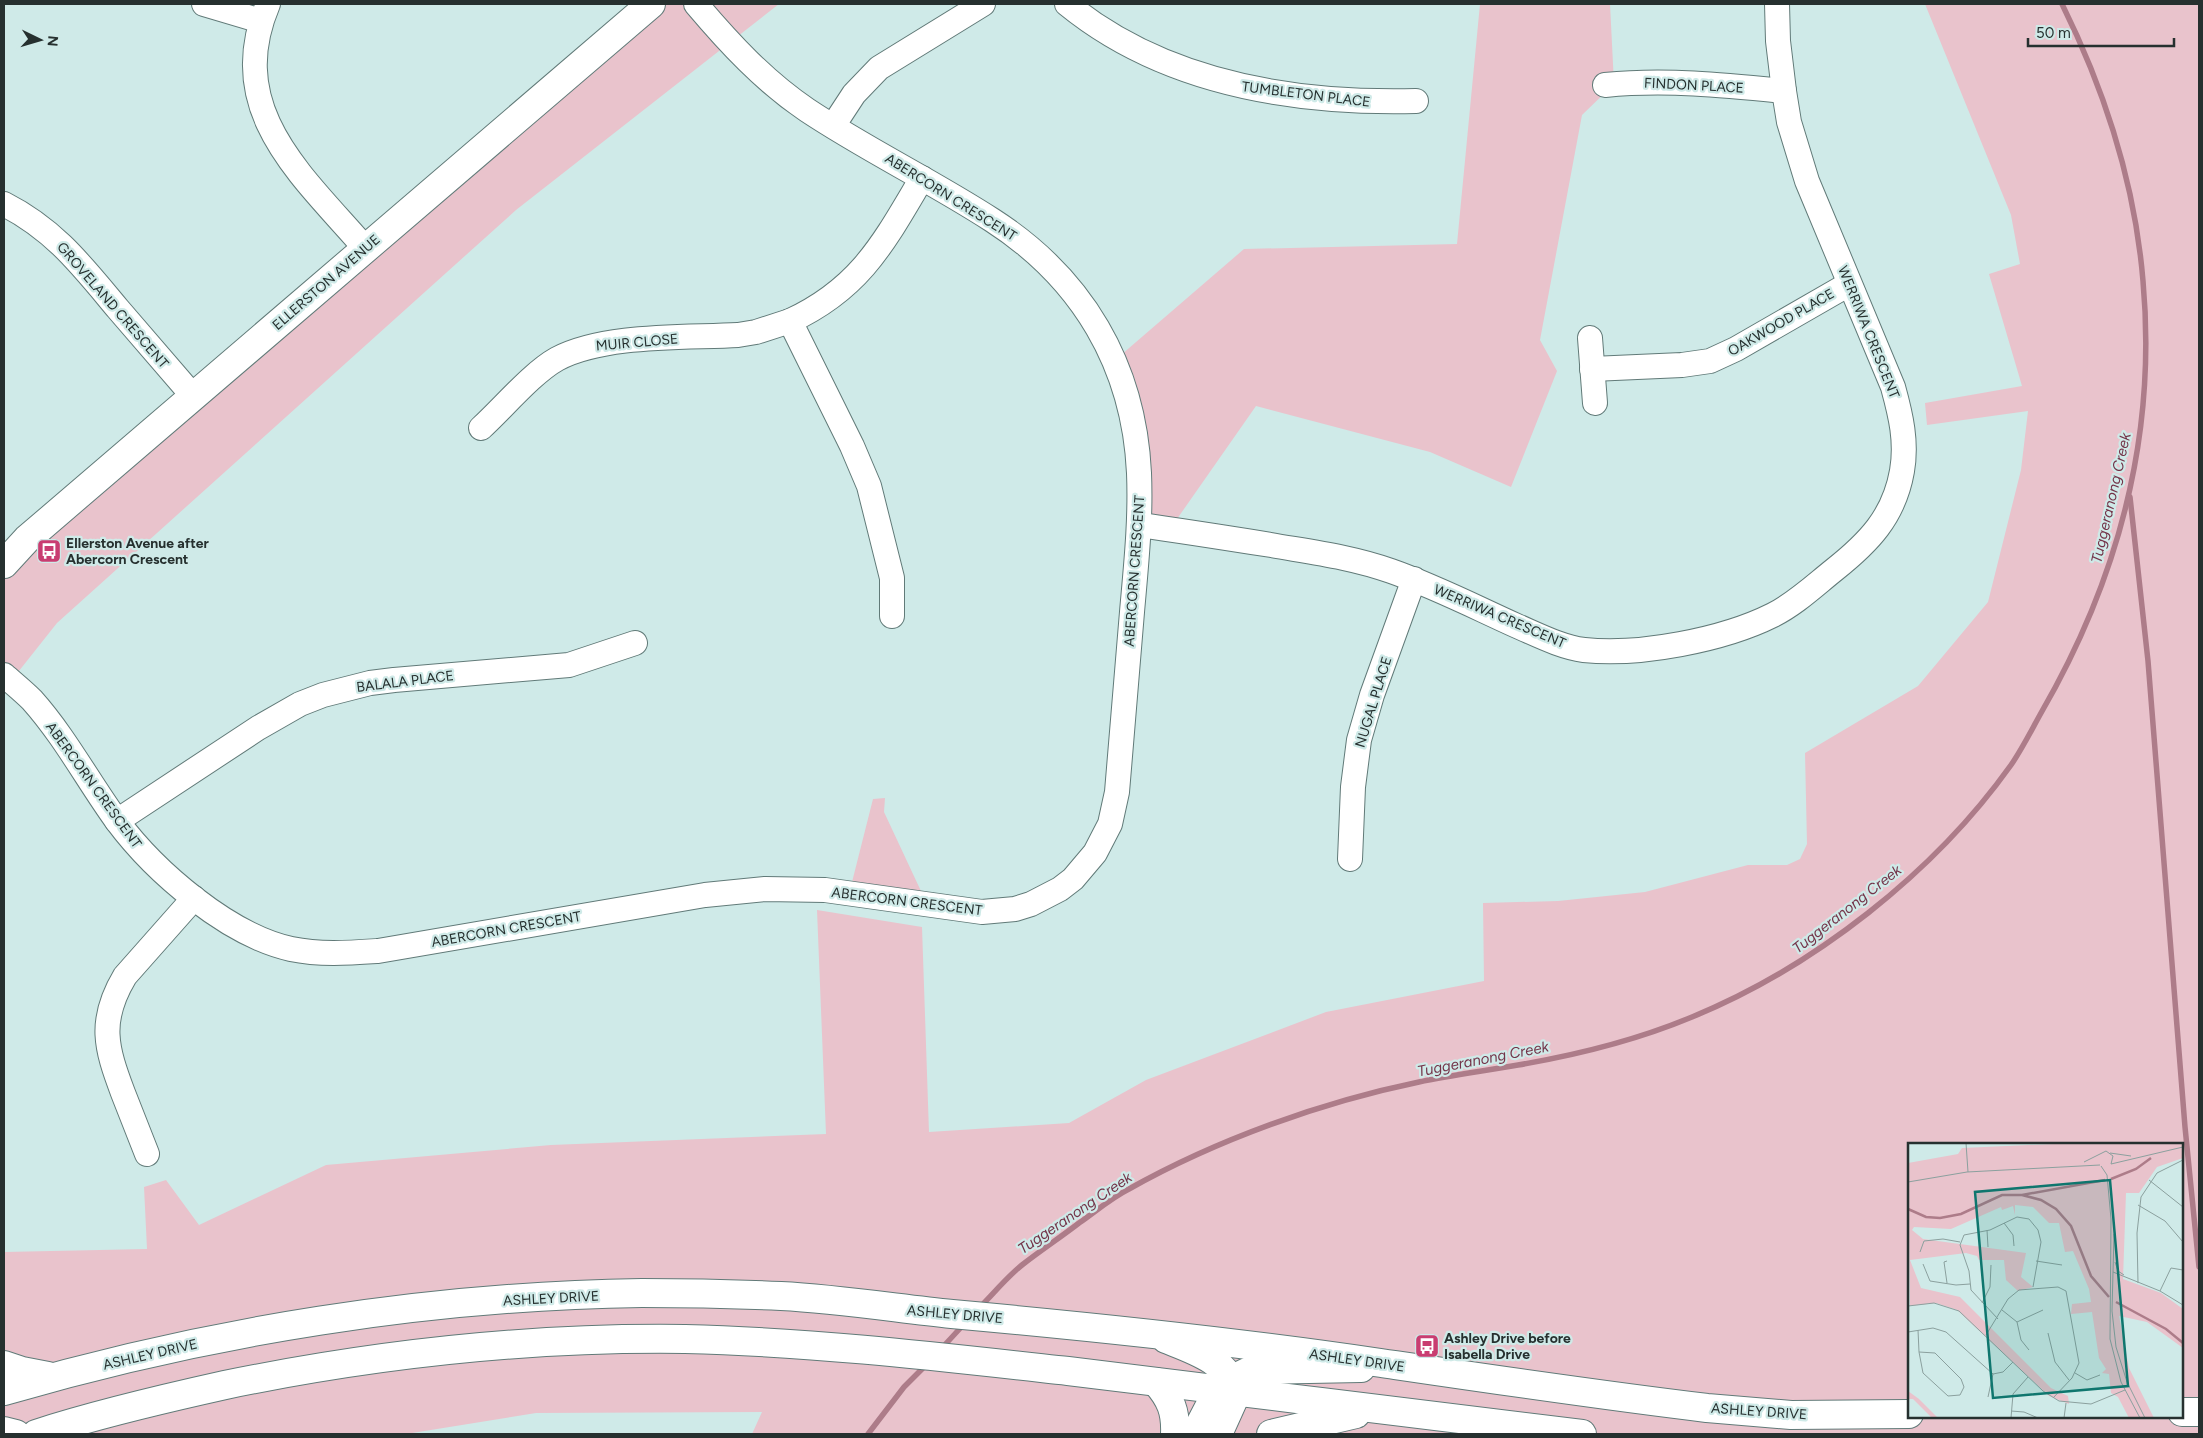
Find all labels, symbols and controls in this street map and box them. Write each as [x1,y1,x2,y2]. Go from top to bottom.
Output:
north arrow [15,15,65,65]
scale bar [2028,15,2174,47]
text: 50 m [2036,24,2071,42]
text: N [44,35,61,47]
street label: FINDON PLACE [1644,74,1744,97]
street label: TUMBLETON PLACE [1241,78,1371,111]
street label: ABERCORN CRESCENT [882,150,1020,245]
street label: ELLERSTON AVENUE [269,231,384,334]
street label: GROVELAND CRESCENT [53,239,172,372]
street label: WERRIWA CRESCENT [1834,263,1903,401]
street label: OAKWOOD PLACE [1725,285,1838,360]
street label: MUIR CLOSE [595,330,679,355]
water label: Tuggeranong Creek [2087,430,2135,565]
street label: ABERCORN CRESCENT [1121,494,1148,647]
place label: Ellerston Avenue after Abercorn Crescent [66,535,210,568]
bus stop icon: Ellerston Avenue after Abercorn Crescent [36,538,62,564]
street label: WERRIWA CRESCENT [1431,581,1569,652]
street label: NUGAL PLACE [1352,654,1395,750]
street label: BALALA PLACE [355,667,455,696]
street label: ABERCORN CRESCENT [42,719,145,852]
water label: Tuggeranong Creek [1789,860,1906,957]
street label: ABERCORN CRESCENT [831,884,984,919]
street label: ABERCORN CRESCENT [430,908,583,951]
water label: Tuggeranong Creek [1416,1037,1551,1081]
inset map [1908,1143,2183,1418]
water label: Tuggeranong Creek [1015,1168,1136,1258]
street label: ASHLEY DRIVE [503,1287,600,1310]
street label: ASHLEY DRIVE [906,1302,1004,1327]
place label: Ashley Drive before Isabella Drive [1444,1330,1571,1363]
bus stop icon: Ashley Drive before Isabella Drive [1414,1333,1440,1359]
street label: ASHLEY DRIVE [101,1335,199,1374]
street label: ASHLEY DRIVE [1308,1345,1406,1376]
street label: ASHLEY DRIVE [1710,1400,1808,1423]

